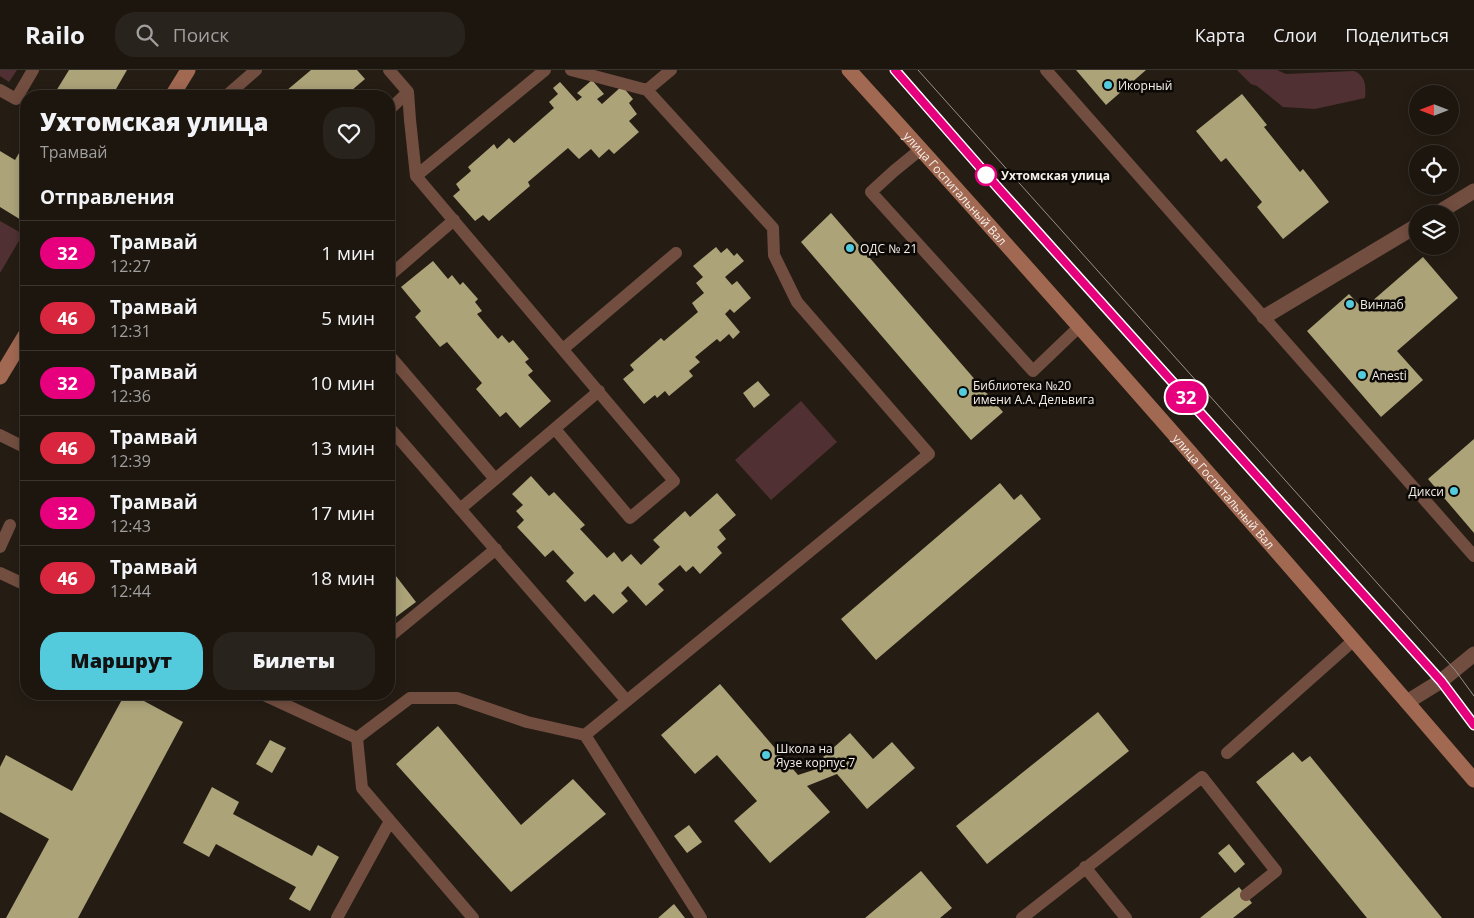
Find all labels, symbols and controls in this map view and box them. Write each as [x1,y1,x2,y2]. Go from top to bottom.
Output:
search box [115,12,465,57]
text: Railo [25,18,85,51]
icon: search [133,21,161,49]
text: Поиск [173,22,229,48]
text: Карта [1195,23,1245,47]
text: Слои [1273,23,1317,47]
text: Поделиться [1345,23,1449,47]
place label: Икорный [1118,77,1172,94]
marker: Икорный [1102,79,1114,91]
north arrow [1409,85,1459,135]
map controls [1409,85,1459,255]
text: Ухтомская улица [40,105,268,138]
button: heart [323,107,375,159]
street label: улица Госпитальный Вал [900,127,1011,248]
text: Трамвай [40,141,107,163]
button: locate [1409,145,1459,195]
marker: Ухтомская улица [975,164,997,186]
place label: Ухтомская улица [1001,167,1110,184]
text: Отправления [40,184,174,210]
button: layers [1409,205,1459,255]
text: Трамвай [110,229,198,255]
text: 1 мин [321,240,375,266]
place label: ОДС № 21 [860,240,917,257]
text: 32 [57,241,78,265]
marker: ОДС № 21 [844,242,856,254]
text: 12:27 [110,255,151,277]
text: Трамвай [110,294,198,320]
place label: Винлаб [1360,296,1404,313]
marker: Винлаб [1344,298,1356,310]
text: 5 мин [321,305,375,331]
text: 46 [57,306,78,330]
text: 12:31 [110,320,151,342]
text: Трамвай [110,359,198,385]
place label: Anesti [1372,367,1407,384]
marker: Anesti [1356,369,1368,381]
text: 10 мин [310,370,375,396]
text: 32 [57,371,78,395]
place label: Библиотека №20 имени А.А. Дельвига [973,377,1094,408]
line badge: 32 [1164,381,1208,413]
text: 12:36 [110,385,151,407]
text: 32 [1176,385,1196,409]
marker: Библиотека №20 имени А.А. Дельвига [957,386,969,398]
text: Трамвай [110,424,198,450]
street label: улица Госпитальный Вал [1169,430,1279,552]
text: 13 мин [310,435,375,461]
text: 46 [57,436,78,460]
text: 12:39 [110,450,151,472]
place label: Дикси [1409,483,1444,500]
marker: Дикси [1448,485,1460,497]
text: Трамвай [110,489,198,515]
text: 17 мин [310,500,375,526]
text: 32 [57,501,78,525]
text: 12:43 [110,515,151,537]
text: Трамвай [110,554,198,580]
text: 18 мин [310,565,375,591]
text: 46 [57,566,78,590]
text: 12:44 [110,580,151,602]
button: Маршрут [40,632,203,690]
button: Билеты [213,632,375,690]
place label: Школа на Яузе корпус 7 [776,740,855,771]
marker: Школа на Яузе корпус 7 [760,749,772,761]

